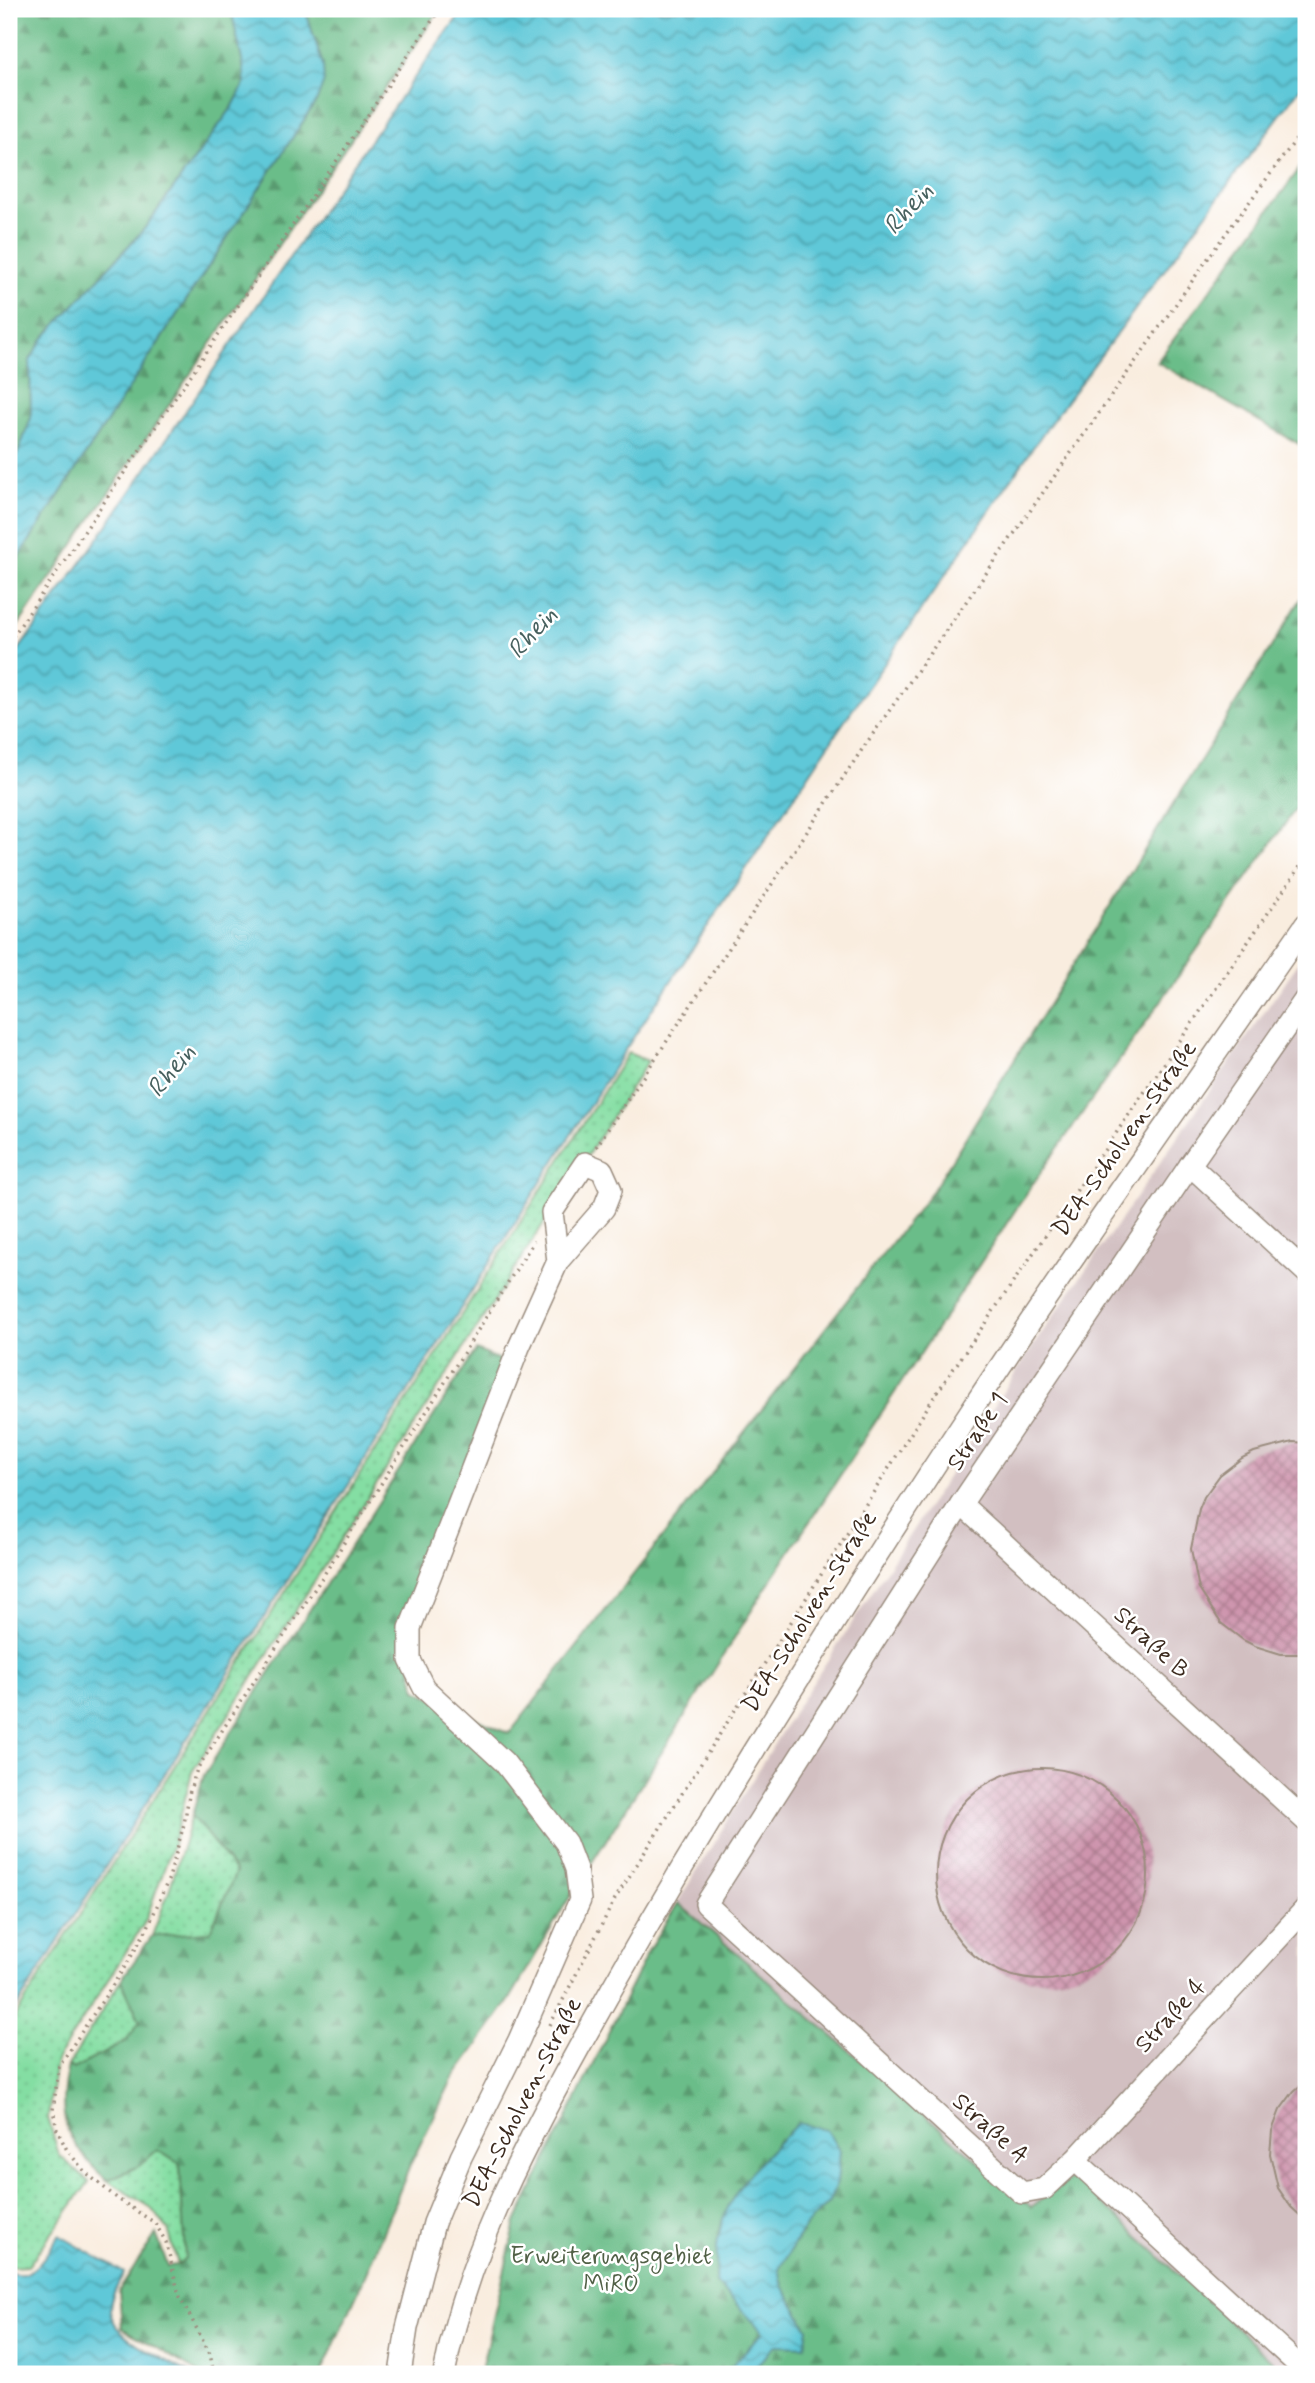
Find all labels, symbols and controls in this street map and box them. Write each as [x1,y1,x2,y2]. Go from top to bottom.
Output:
water label: Rhein [876,175,942,243]
water label: Rhein [500,599,566,667]
street label: DEA-Scholven-Straße [1046,1035,1204,1243]
water label: Rhein [140,1037,204,1105]
street label: Straße 1 [941,1387,1015,1477]
street label: DEA-Scholven-Straße [735,1505,885,1719]
street label: Straße B [1107,1600,1195,1686]
street label: Straße 4 [1129,1972,1213,2060]
street label: DEA-Scholven-Straße [456,1992,590,2214]
street label: Straße A [945,2087,1035,2171]
park label: Erweiterungsgebiet MiRO [510,2241,712,2300]

